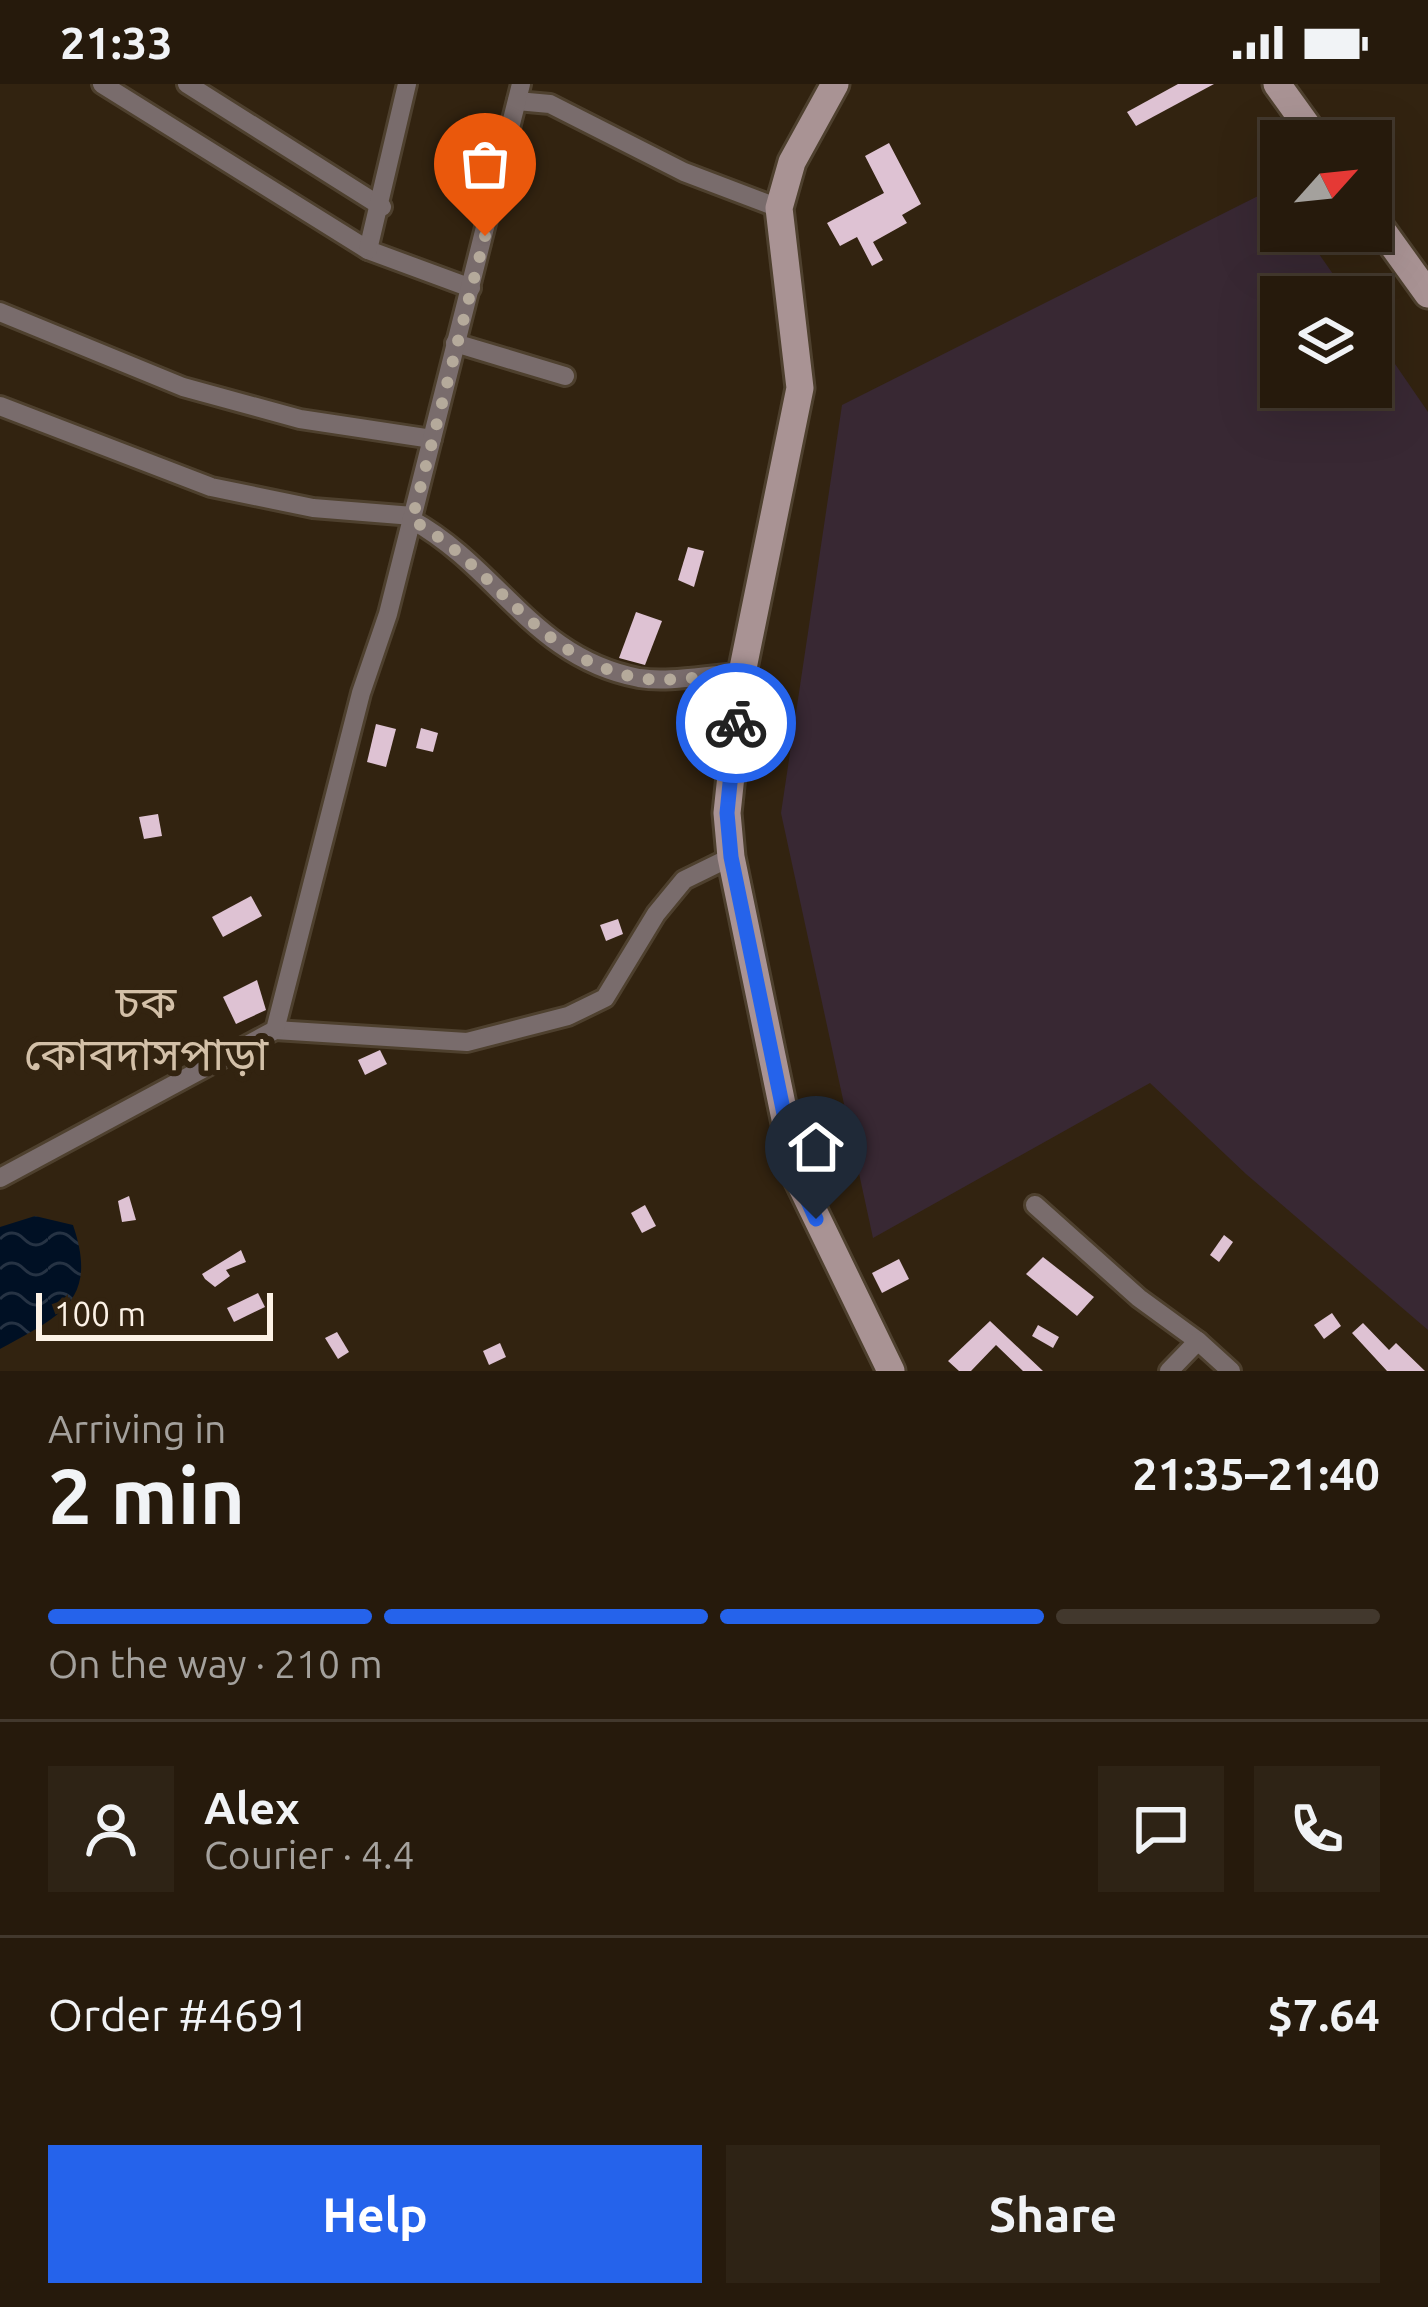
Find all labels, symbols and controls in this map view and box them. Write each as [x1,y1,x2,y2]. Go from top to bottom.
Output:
text: 21:33 [60,17,173,68]
pin [434,113,536,236]
north arrow [1260,120,1392,252]
map controls [1260,120,1392,408]
icon: bag [452,131,518,197]
button: layers [1260,276,1392,408]
courier [676,663,796,783]
icon: bike [703,690,769,756]
district label: চক কোবদাসপাড়া [24,976,269,1079]
pin [765,1096,867,1219]
icon: home [783,1114,849,1180]
scale bar [36,1287,273,1340]
text: 100 m [54,1295,146,1332]
text: Arriving in [48,1407,226,1450]
text: 21:35–21:40 [1132,1448,1380,1499]
text: 2 min [48,1451,245,1539]
text: On the way · 210 m [48,1642,383,1685]
button: person [48,1766,174,1892]
button: chat [1098,1766,1224,1892]
button: phone [1254,1766,1380,1892]
text: Alex [204,1782,300,1833]
text: Courier · 4.4 [204,1833,415,1876]
text: Order #4691 [48,1989,310,2040]
text: $7.64 [1267,1989,1380,2040]
button: Help [48,2145,702,2283]
button: Share [726,2145,1380,2283]

